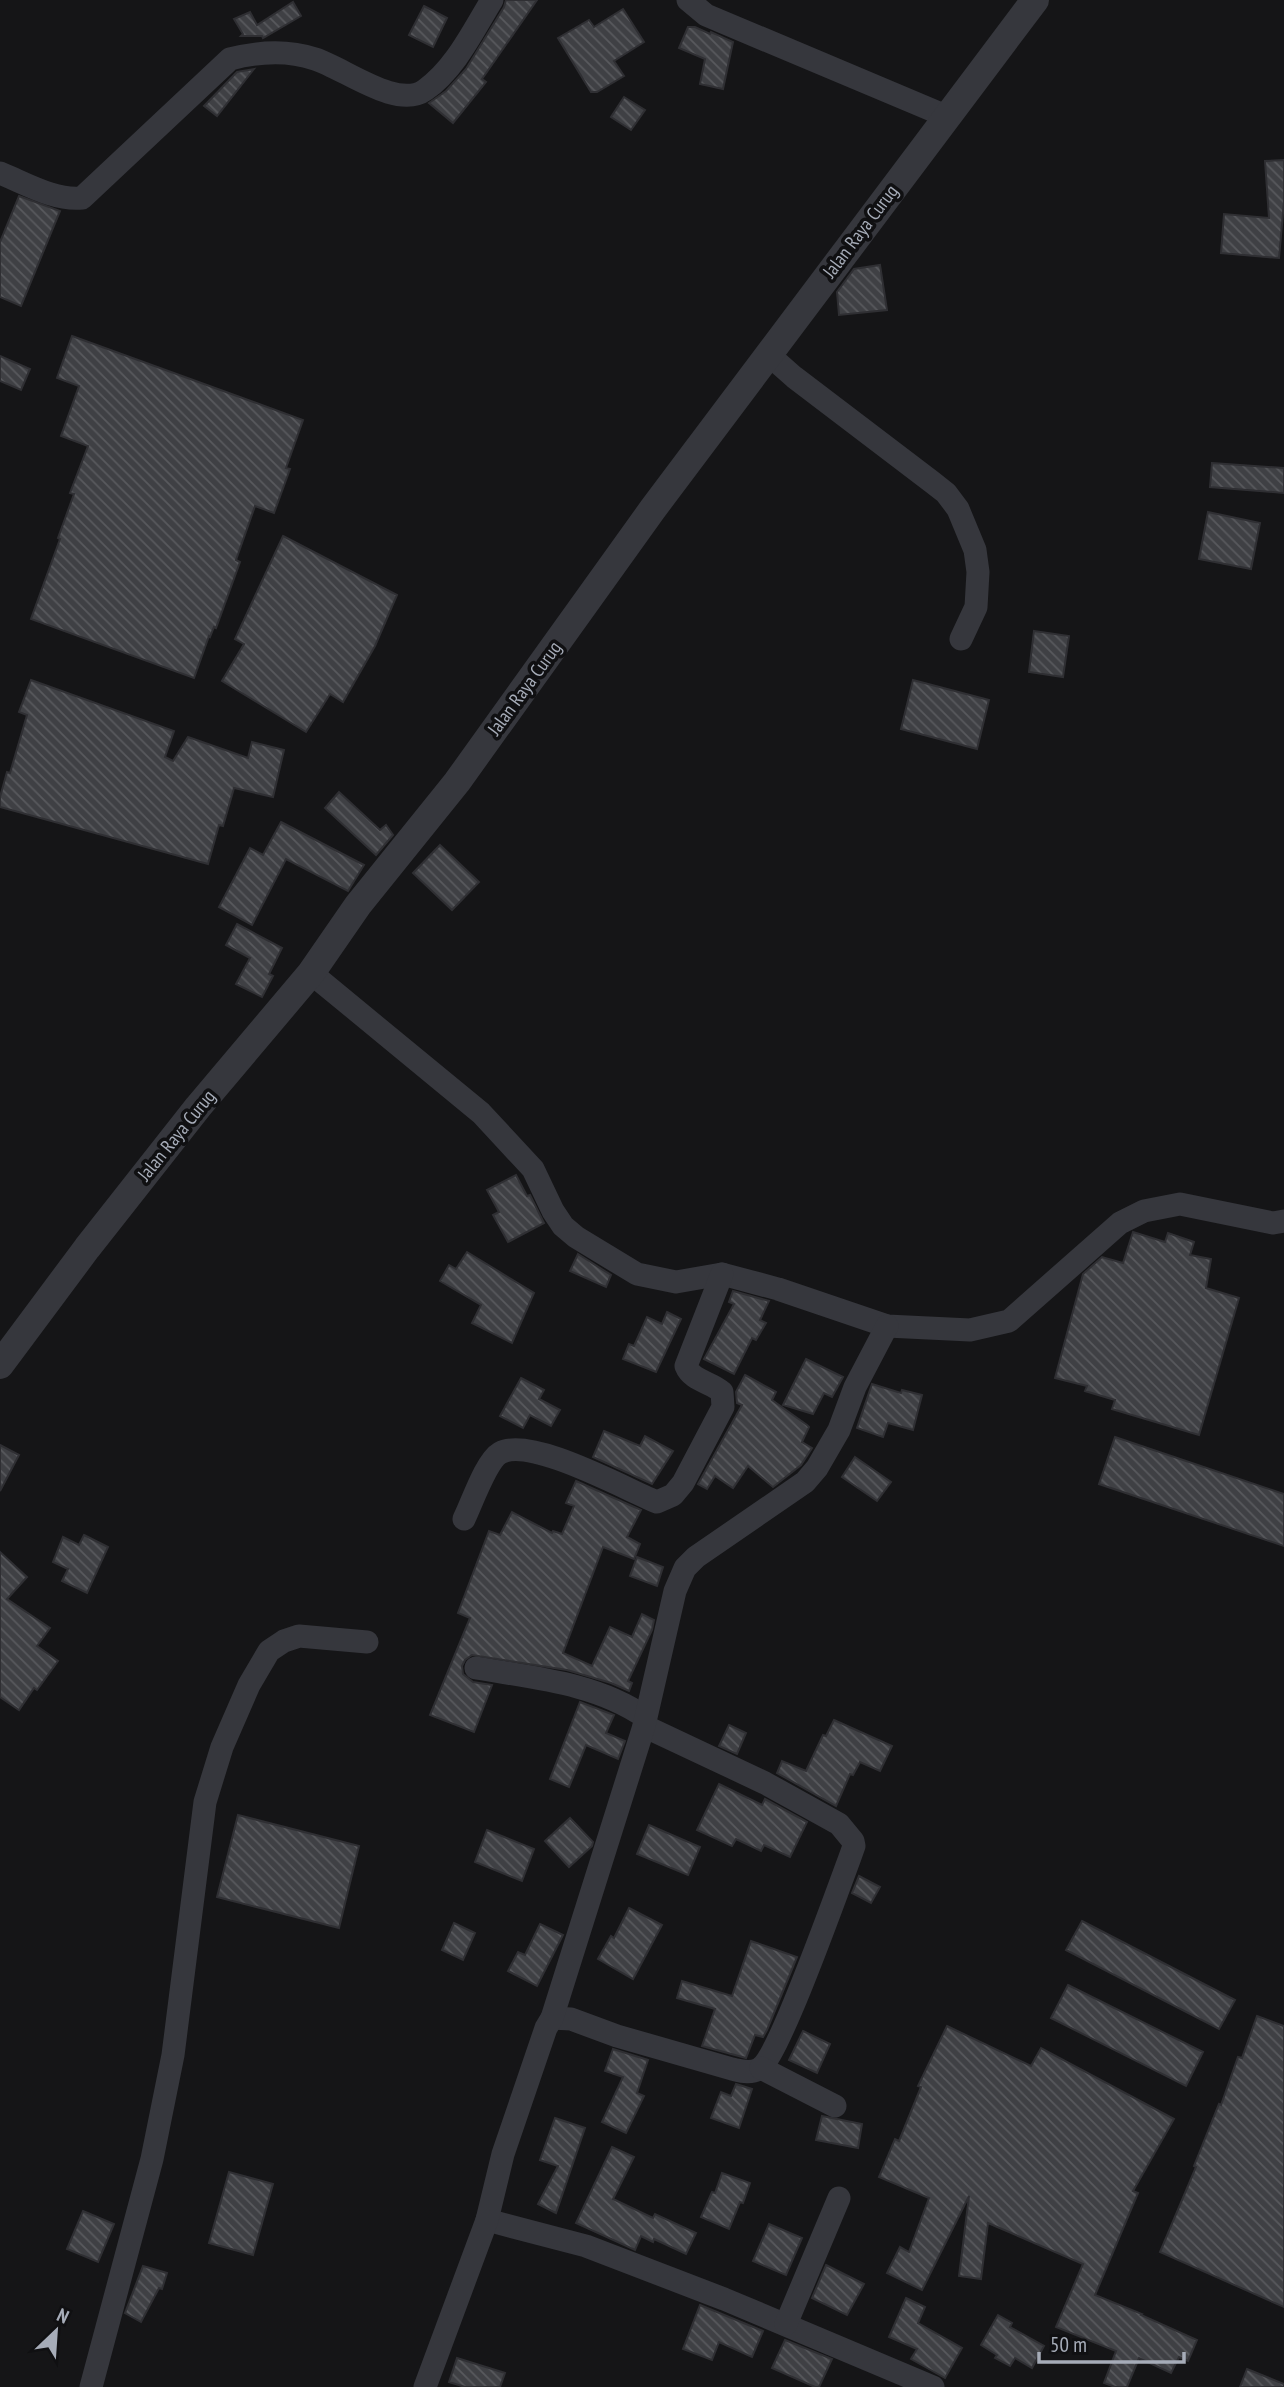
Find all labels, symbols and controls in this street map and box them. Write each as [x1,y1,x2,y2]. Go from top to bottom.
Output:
street label: Jalan Raya Curug [817,180,903,283]
street label: Jalan Raya Curug [481,636,566,741]
street label: Jalan Raya Curug [131,1085,220,1186]
north arrow [21,2296,91,2366]
text: N [53,2303,73,2329]
scale bar [1039,2320,1184,2364]
text: 50 m [1050,2331,1087,2358]

